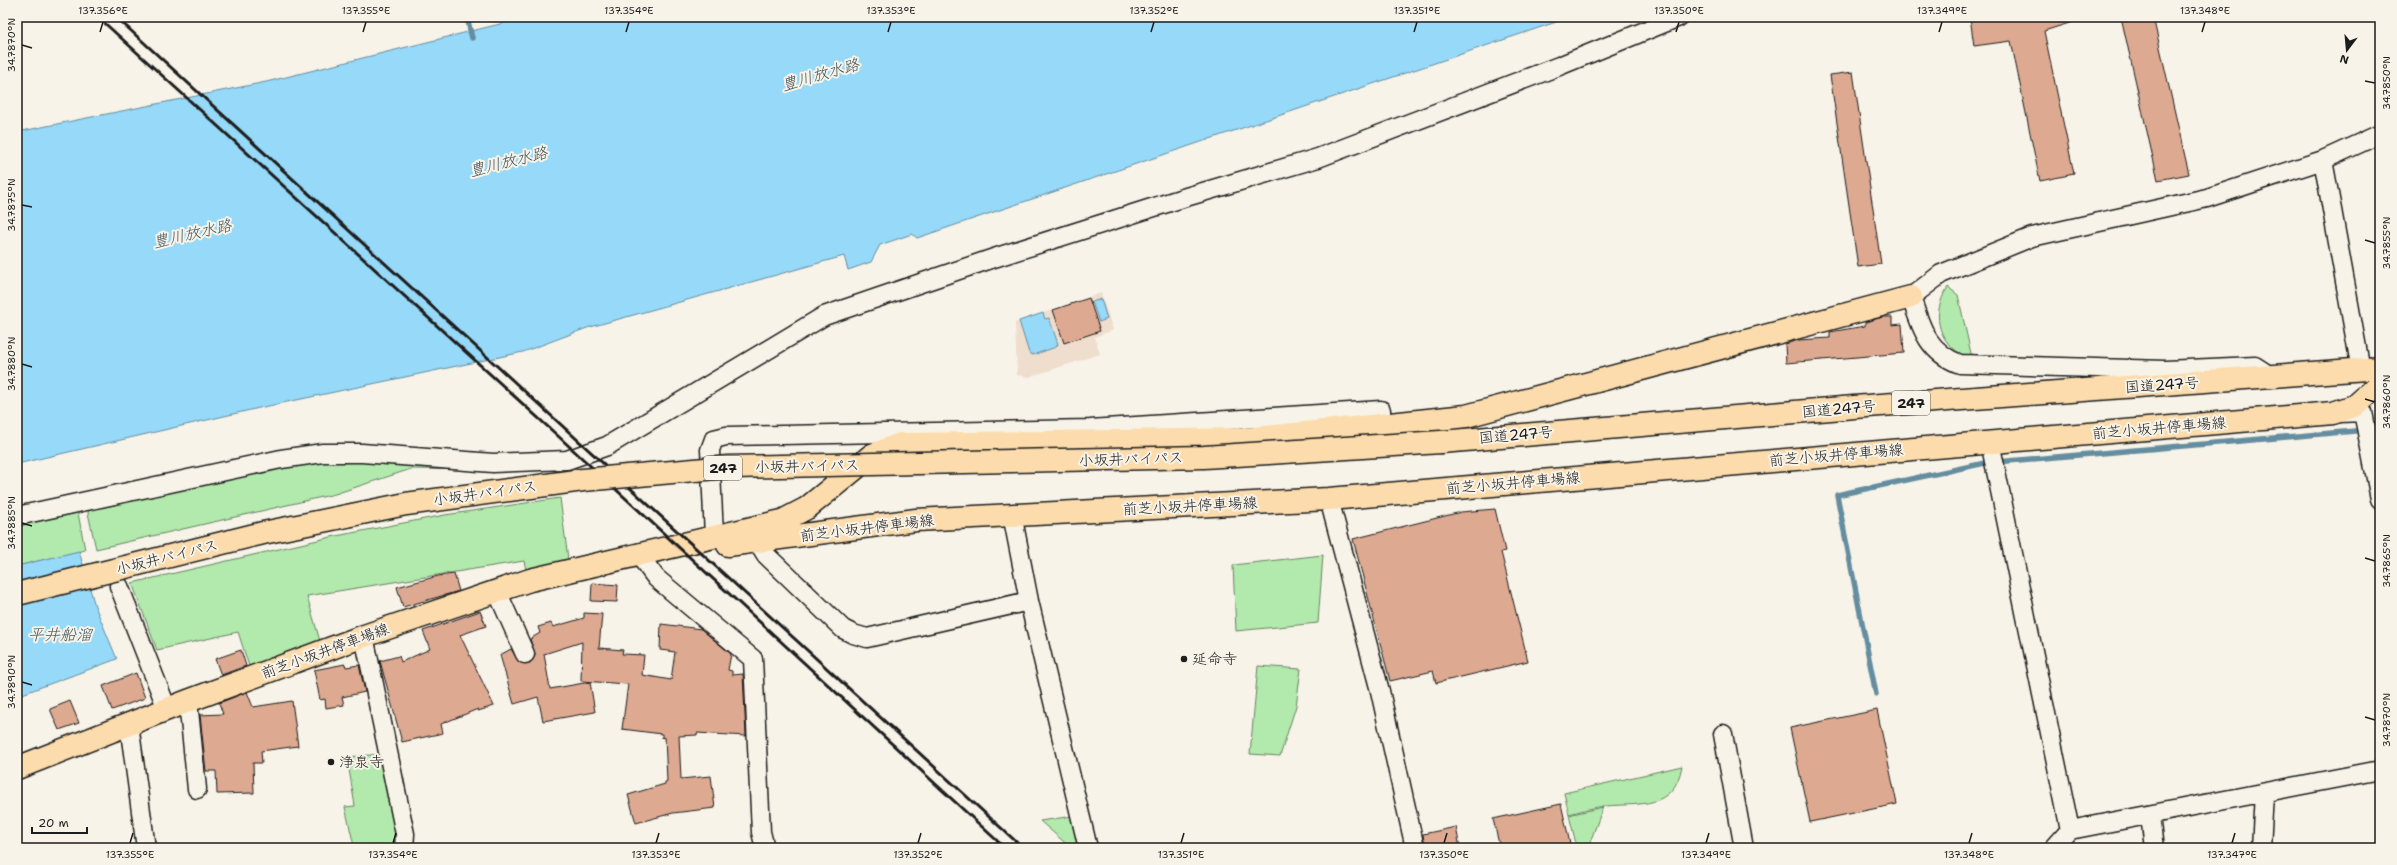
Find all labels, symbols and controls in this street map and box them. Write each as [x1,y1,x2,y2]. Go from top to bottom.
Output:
text: 137.356°E [78,4,128,17]
text: 137.355°E [342,4,390,17]
text: 137.354°E [604,4,654,17]
text: 137.353°E [866,4,916,17]
text: 137.352°E [1129,4,1179,17]
text: 137.351°E [1394,4,1440,17]
text: 137.350°E [1654,4,1704,17]
text: 137.349°E [1917,4,1967,17]
text: 137.348°E [2180,4,2230,17]
text: 34.7870°N [5,18,18,72]
north arrow [2327,30,2367,70]
text: N [2338,51,2351,68]
water label: 豊川放水路 [779,53,862,96]
text: 34.7850°N [2380,56,2393,110]
water label: 豊川放水路 [467,141,550,181]
text: 34.7875°N [5,178,18,232]
water label: 豊川放水路 [151,214,234,253]
text: 34.7855°N [2380,217,2393,269]
text: 34.7880°N [5,337,18,391]
street label: 国道247号 [2124,372,2200,398]
text: 34.7860°N [2380,375,2393,429]
road number: 247 [1892,391,1930,415]
street label: 国道247号 [1801,396,1877,422]
street label: 前芝小坂井停車場線 [2091,412,2227,444]
street label: 国道247号 [1478,422,1554,448]
street label: 前芝小坂井停車場線 [1768,439,1904,471]
street label: 小坂井バイパス [1078,447,1184,471]
street label: 小坂井バイパス [754,455,860,477]
road number: 247 [704,456,742,480]
street label: 前芝小坂井停車場線 [1445,467,1581,499]
street label: 小坂井バイパス [432,476,538,510]
street label: 前芝小坂井停車場線 [1122,492,1258,520]
text: 34.7885°N [5,496,18,550]
street label: 前芝小坂井停車場線 [799,510,935,546]
text: 34.7865°N [2380,534,2393,588]
street label: 小坂井バイパス [114,535,220,579]
street label: 前芝小坂井停車場線 [258,619,392,683]
water label: 平井船溜 [28,624,94,645]
place label: 延命寺 [1192,649,1237,669]
marker: 延命寺 [1179,654,1189,664]
text: 34.7890°N [5,655,18,709]
text: 34.7870°N [2380,693,2393,747]
place label: 浄泉寺 [339,752,384,772]
marker: 浄泉寺 [326,757,336,767]
scale bar [32,809,87,835]
text: 20 m [38,815,69,831]
text: 137.355°E [106,848,154,861]
text: 137.354°E [368,848,418,861]
text: 137.353°E [631,848,681,861]
text: 137.352°E [893,848,943,861]
text: 137.351°E [1158,848,1204,861]
text: 137.350°E [1419,848,1469,861]
text: 137.349°E [1681,848,1731,861]
text: 137.348°E [1944,848,1994,861]
text: 137.347°E [2207,848,2257,861]

